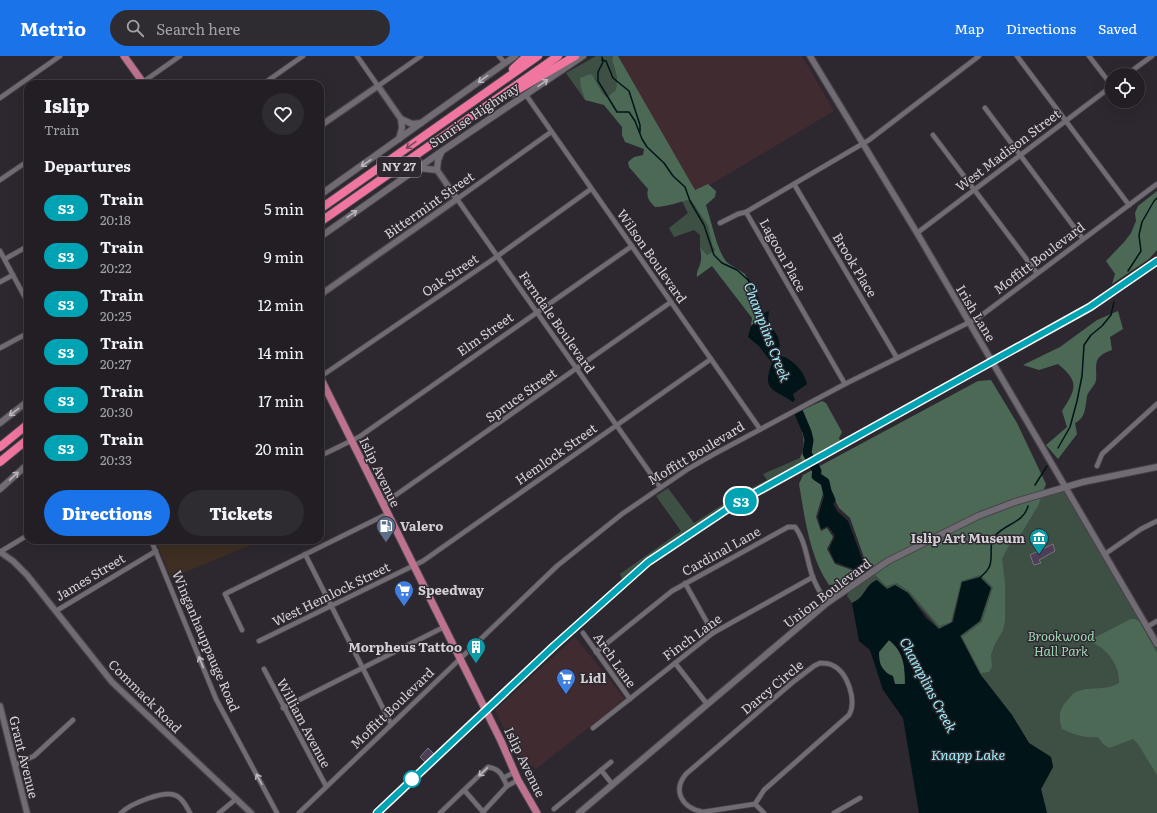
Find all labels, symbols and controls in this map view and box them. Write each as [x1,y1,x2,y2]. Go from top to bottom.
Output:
search box [110,10,390,46]
text: Metrio [20,14,86,42]
icon: search [124,17,146,39]
text: Search here [156,17,240,40]
text: Map [954,18,984,38]
text: Directions [1006,18,1076,38]
text: Saved [1098,18,1137,38]
map controls [1105,68,1145,108]
button: locate [1105,68,1145,108]
one-way arrow [478,75,489,83]
street label: Sunrise Highway [425,77,523,152]
one-way arrow [537,79,548,87]
text: Islip [44,91,89,119]
button: heart [262,93,304,135]
street label: West Madison Street [951,103,1065,195]
text: Train [44,120,79,139]
one-way arrow [406,141,417,149]
text: Departures [44,154,131,177]
road number: NY 27 [377,157,421,177]
one-way arrow [361,159,372,167]
street label: Bittermint Street [380,166,478,243]
text: Train [100,187,144,210]
text: 5 min [264,197,304,220]
text: S3 [58,198,74,218]
street label: Wilson Boulevard [613,205,692,307]
text: 20:18 [100,210,131,229]
one-way arrow [346,210,357,218]
street label: Lagoon Place [756,215,811,295]
street label: Moffitt Boulevard [989,217,1088,298]
street label: Brook Place [829,229,882,301]
text: Train [100,235,144,258]
text: 9 min [264,245,304,268]
text: S3 [58,246,74,266]
street label: Oak Street [418,248,482,301]
text: 20:22 [100,258,132,277]
street label: Ferndale Boulevard [515,267,600,377]
water label: Champlins Creek [740,279,796,385]
street label: Irish Lane [952,281,1001,345]
text: Train [100,283,144,306]
text: 12 min [258,293,304,316]
text: S3 [58,294,74,314]
text: 20:25 [100,306,132,325]
street label: Elm Street [453,307,517,360]
text: Train [100,331,144,354]
text: 14 min [258,341,304,364]
text: S3 [58,342,74,362]
text: 20:27 [100,354,131,373]
street label: Spruce Street [481,363,561,426]
text: Train [100,379,144,402]
text: 17 min [258,389,304,412]
text: S3 [58,390,74,410]
text: 20:30 [100,402,133,421]
one-way arrow [8,407,19,416]
street label: Moffitt Boulevard [644,416,748,489]
street label: Hemlock Street [511,418,601,489]
text: Train [100,427,144,450]
street label: Islip Avenue [355,433,406,510]
text: 20 min [255,437,304,460]
text: S3 [58,438,74,458]
text: 20:33 [100,450,132,469]
one-way arrow [9,472,19,481]
line badge: S3 [723,488,759,514]
button: Directions [44,490,170,536]
button: Tickets [178,490,304,536]
text: S3 [733,491,749,511]
fuel station icon: Valero [375,515,397,543]
place label: Valero [400,516,443,535]
street label: Cardinal Lane [678,521,764,580]
museum icon: Islip Art Museum [1028,527,1050,555]
place label: Islip Art Museum [911,528,1025,547]
street label: James Street [51,548,129,605]
street label: Union Boulevard [779,553,875,632]
street label: West Hemlock Street [269,556,394,630]
street label: Winganhauppauge Road [168,567,245,714]
supermarket icon: Speedway [393,579,415,607]
place label: Speedway [418,580,484,599]
street label: Finch Lane [658,609,725,665]
park label: Brookwood Hall Park [1027,626,1095,660]
street label: Arch Lane [589,628,642,691]
water label: Champlins Creek [895,633,963,736]
building icon: Morpheus Tattoo [465,636,487,664]
place label: Morpheus Tattoo [348,637,462,656]
street label: Commack Road [104,655,186,737]
street label: Darcy Circle [736,655,807,718]
one-way arrow [197,657,205,669]
street label: Moffitt Boulevard [346,663,438,753]
supermarket icon: Lidl [555,667,577,695]
place label: Lidl [580,668,607,687]
street label: William Avenue [273,675,336,771]
street label: Grant Avenue [5,714,44,800]
street label: Islip Avenue [500,723,551,800]
water label: Knapp Lake [931,744,1005,764]
one-way arrow [478,767,488,777]
unlabelled marker [403,770,421,788]
one-way arrow [254,773,262,785]

